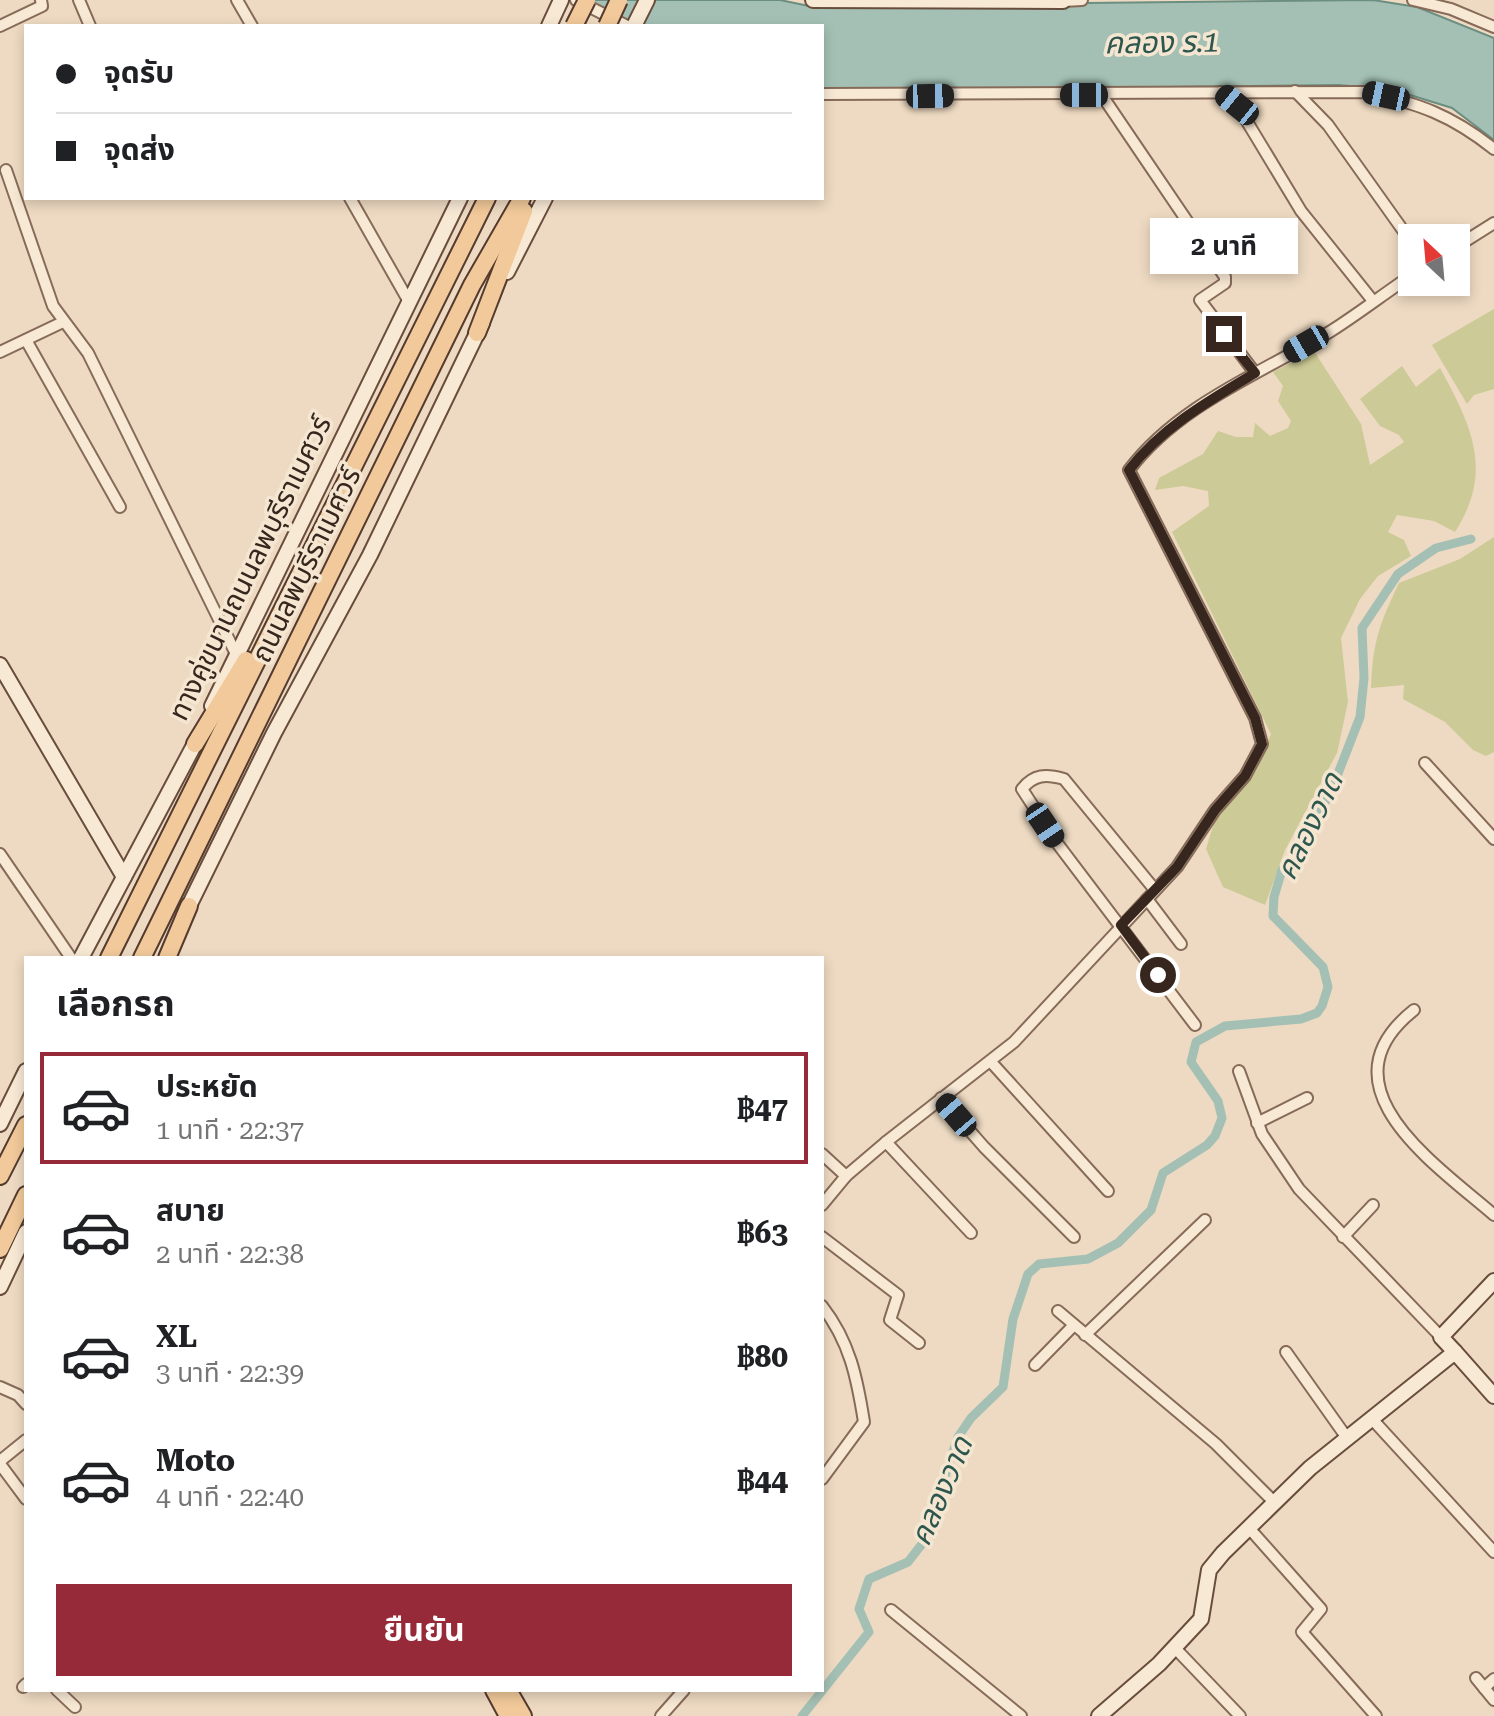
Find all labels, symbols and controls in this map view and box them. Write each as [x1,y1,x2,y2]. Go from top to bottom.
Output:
water label: คลอง ร.1 [1104,23,1220,61]
text: จุดรับ [104,55,174,90]
car [1360,79,1412,113]
car [1211,81,1263,129]
car [1060,83,1108,107]
car [906,84,954,108]
text: จุดส่ง [104,132,175,167]
callout: 2 นาที [1150,218,1298,274]
north arrow [1398,224,1470,296]
map controls [1398,224,1470,296]
text: 2 นาที [1191,231,1257,261]
route end [1206,316,1242,352]
car [1279,322,1333,366]
street label: ทางคู่ขนานถนนลพบุรีราเมศวร์ [162,409,340,726]
street label: ถนนลพบุรีราเมศวร์ [245,461,368,668]
water label: คลองวาด [1268,766,1350,885]
car [1022,798,1068,852]
route start [1140,957,1176,993]
text: เลือกรถ [56,983,175,1025]
text: ประหยัด [156,1069,258,1104]
icon: car [60,1072,132,1144]
car [931,1089,981,1141]
text: ฿47 [738,1091,788,1126]
text: 1 นาที · 22:37 [156,1115,304,1145]
text: สบาย [156,1193,225,1228]
icon: car [60,1196,132,1268]
text: ฿63 [738,1215,788,1250]
text: 2 นาที · 22:38 [156,1239,304,1269]
text: XL [156,1319,197,1354]
icon: car [60,1320,132,1392]
text: ฿80 [738,1339,788,1374]
text: 3 นาที · 22:39 [156,1358,304,1388]
water label: คลองวาด [903,1430,980,1550]
text: Moto [156,1443,235,1478]
icon: car [60,1444,132,1516]
text: ฿44 [738,1463,788,1498]
text: 4 นาที · 22:40 [156,1482,304,1512]
button: ยืนยัน [56,1584,792,1676]

